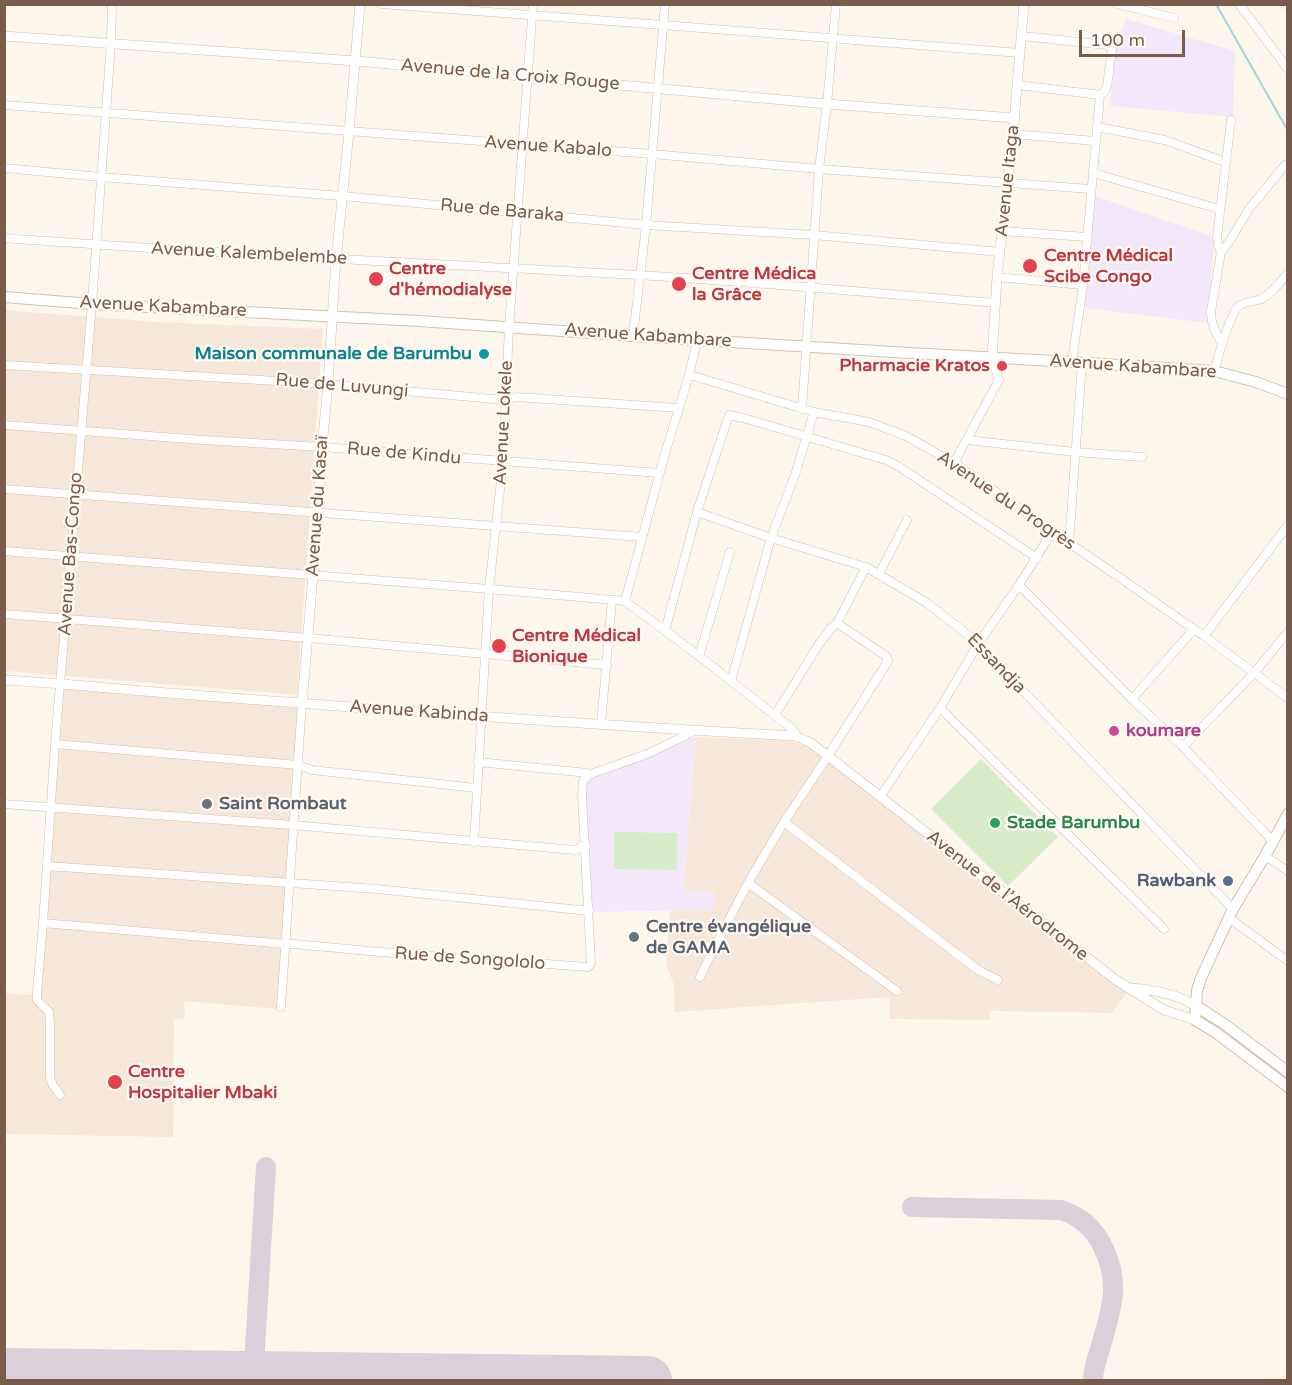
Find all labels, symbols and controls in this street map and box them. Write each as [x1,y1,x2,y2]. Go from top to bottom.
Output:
scale bar [1082,18,1188,56]
text: 100 m [1090,29,1145,51]
street label: Avenue de la Croix Rouge [400,55,620,95]
street label: Avenue Itaga [991,124,1025,238]
street label: Avenue Kabalo [483,132,613,162]
street label: Rue de Baraka [439,195,565,227]
street label: Avenue Kalembelembe [150,238,348,270]
place label: Centre Médical Scibe Congo [1044,245,1173,288]
marker: Centre Médical Scibe Congo [1021,257,1039,275]
place label: Centre d'hémodialyse [389,258,512,300]
place label: Centre Médica la Grâce [692,263,816,306]
marker: Centre d'hémodialyse [367,270,385,288]
marker: Centre Médica la Grâce [670,275,688,293]
street label: Avenue Kabambare [79,292,247,322]
street label: Avenue Kabambare [564,319,732,353]
place label: Maison communale de Barumbu [194,343,472,365]
marker: Maison communale de Barumbu [477,347,491,361]
street label: Avenue Kabambare [1049,350,1217,384]
place label: Pharmacie Kratos [839,355,990,377]
marker: Pharmacie Kratos [995,359,1009,373]
street label: Avenue Lokele [490,360,518,486]
street label: Rue de Luvungi [275,369,409,403]
street label: Avenue du Kasaï [302,435,334,577]
street label: Rue de Kindu [346,438,462,470]
street label: Avenue du Progrès [933,447,1079,555]
street label: Avenue Bas-Congo [55,471,87,637]
place label: Centre Médical Bionique [512,625,641,668]
street label: Essandja [962,629,1030,699]
marker: Centre Médical Bionique [490,637,508,655]
street label: Avenue Kabinda [349,696,489,728]
place label: koumare [1126,720,1201,742]
marker: koumare [1107,724,1121,738]
place label: Saint Rombaut [219,793,347,815]
marker: Saint Rombaut [200,797,214,811]
place label: Stade Barumbu [1007,812,1140,834]
marker: Stade Barumbu [988,816,1002,830]
street label: Avenue de l’Aérodrome [922,826,1092,966]
place label: Rawbank [1137,870,1216,892]
marker: Rawbank [1221,874,1235,888]
place label: Centre évangélique de GAMA [646,916,811,958]
marker: Centre évangélique de GAMA [627,930,641,944]
street label: Rue de Songololo [394,943,546,975]
place label: Centre Hospitalier Mbaki [128,1061,277,1104]
marker: Centre Hospitalier Mbaki [106,1073,124,1091]

